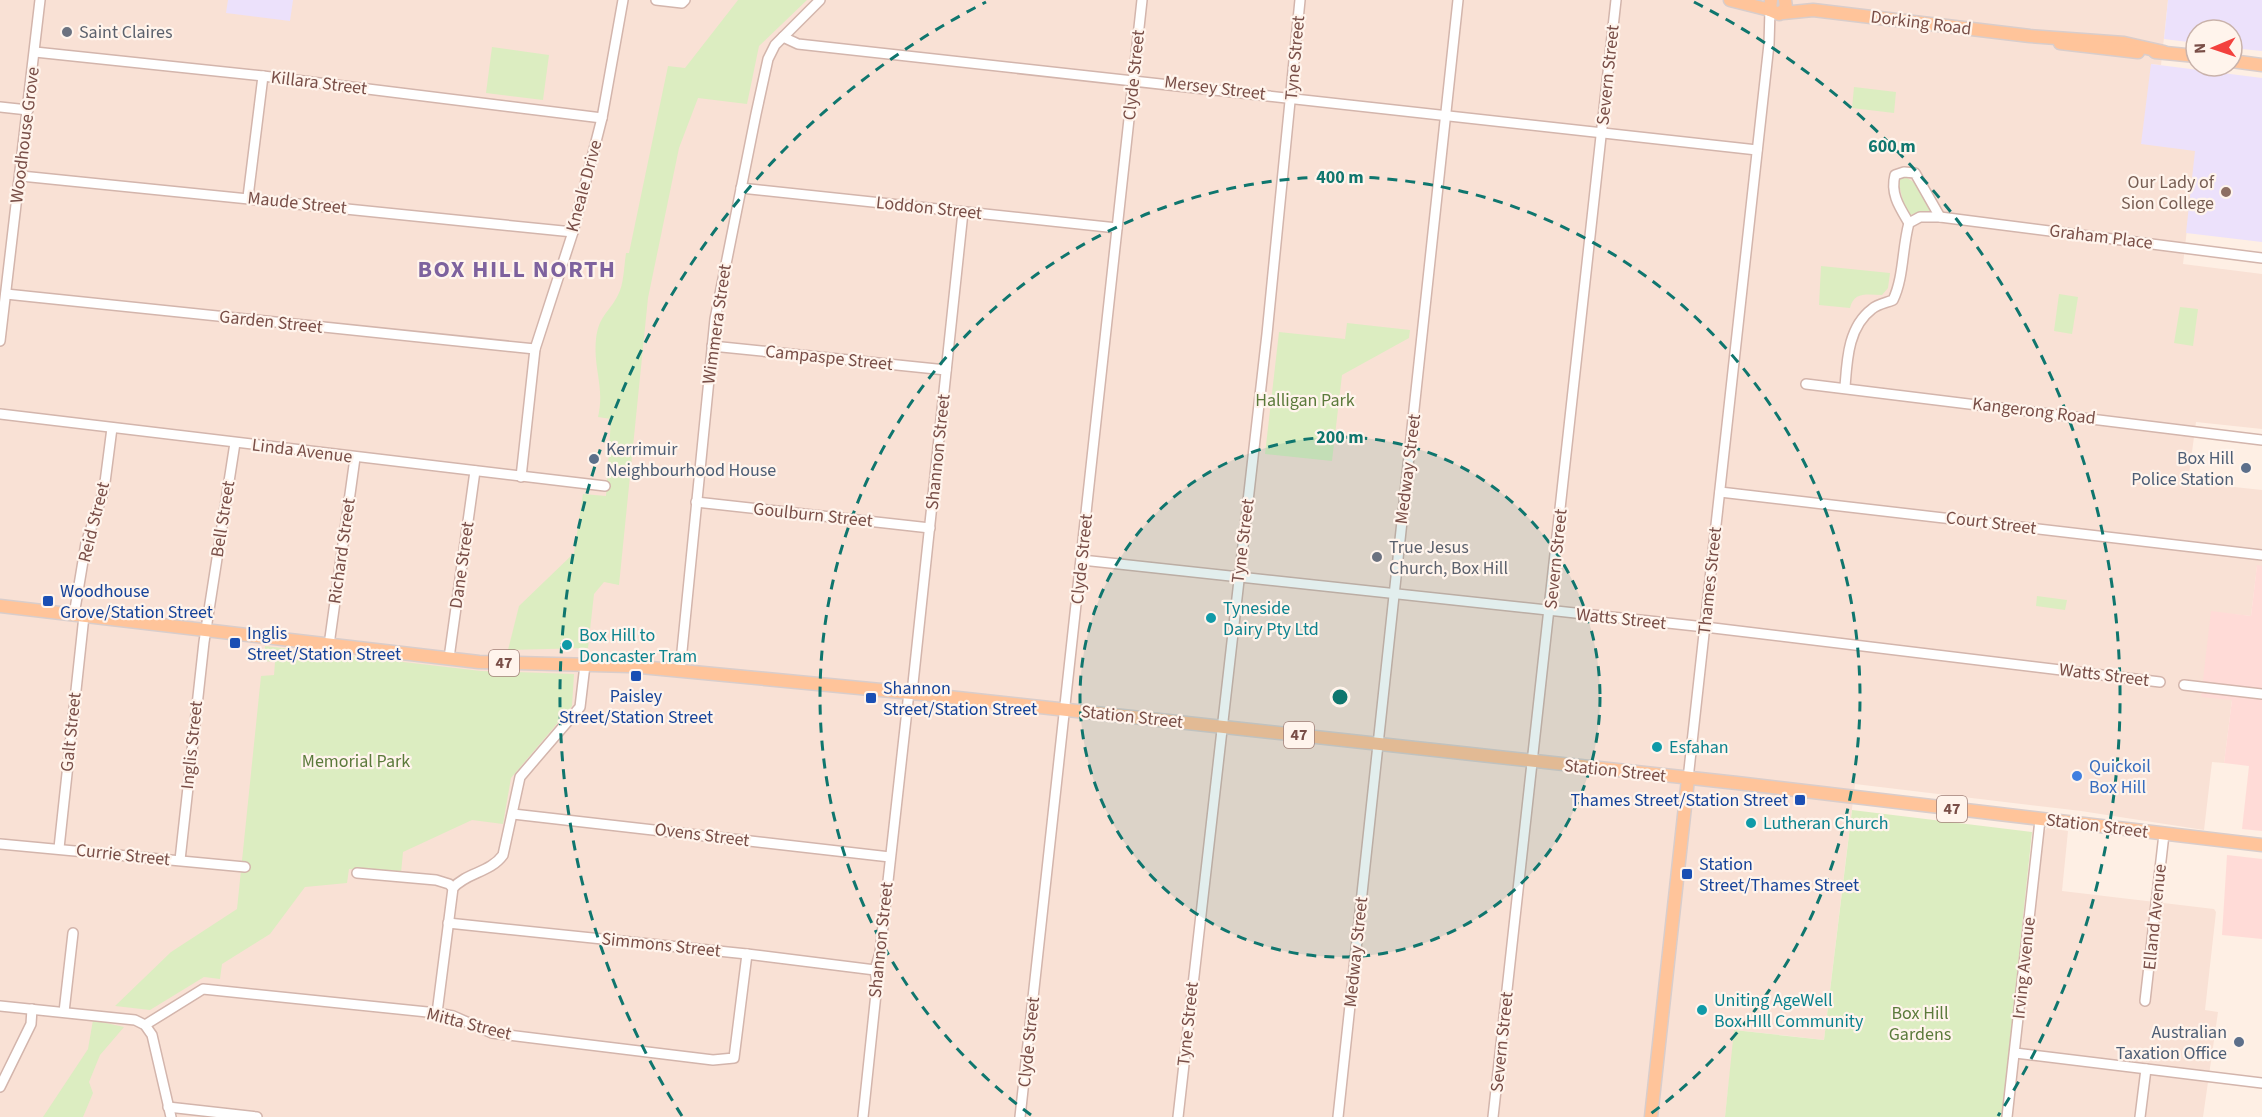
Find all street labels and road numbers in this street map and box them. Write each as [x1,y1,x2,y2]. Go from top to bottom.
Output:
street label: Dorking Road [1869,4,1973,42]
street label: Tyne Street [1279,15,1311,101]
street label: Severn Street [1590,24,1626,126]
street label: Clyde Street [1117,29,1151,121]
street label: Woodhouse Grove [4,65,46,205]
street label: Killara Street [269,65,369,101]
street label: Mersey Street [1163,69,1267,107]
street label: Kneale Drive [560,137,608,235]
street label: Maude Street [246,185,348,221]
street label: Loddon Street [875,190,983,226]
street label: Graham Place [2048,218,2154,256]
street label: Wimmera Street [696,262,738,386]
street label: Garden Street [218,304,324,340]
street label: Campaspe Street [764,339,894,377]
street label: Kangerong Road [1971,391,2097,431]
street label: Shannon Street [919,393,957,511]
street label: Medway Street [1389,412,1427,526]
street label: Linda Avenue [250,432,354,470]
street label: Reid Street [72,479,116,565]
street label: Bell Street [205,479,241,559]
street label: Goulburn Street [752,496,874,534]
street label: Richard Street [322,497,362,605]
street label: Tyne Street [1225,497,1261,585]
street label: Court Street [1944,505,2038,541]
street label: Severn Street [1538,508,1574,610]
street label: Clyde Street [1065,513,1099,605]
street label: Dane Street [444,520,480,610]
street label: Thames Street [1692,526,1728,636]
street label: Watts Street [1575,602,1667,636]
road number: 47 [489,650,519,676]
street label: Watts Street [2058,657,2150,693]
street label: Galt Street [54,691,88,773]
street label: Inglis Street [175,699,209,791]
street label: Station Street [1080,699,1184,735]
road number: 47 [1284,722,1314,748]
street label: Station Street [1563,753,1667,789]
road number: 47 [1937,796,1967,822]
street label: Station Street [2045,807,2149,845]
street label: Ovens Street [653,817,751,853]
street label: Currie Street [75,838,171,872]
street label: Elland Avenue [2137,863,2173,971]
street label: Shannon Street [862,881,900,999]
street label: Medway Street [1338,896,1374,1008]
street label: Irving Avenue [2006,916,2042,1020]
street label: Simmons Street [600,926,722,964]
street label: Tyne Street [1171,980,1205,1068]
street label: Severn Street [1484,991,1520,1093]
street label: Clyde Street [1012,996,1046,1088]
street label: Mitta Street [424,1001,514,1047]

